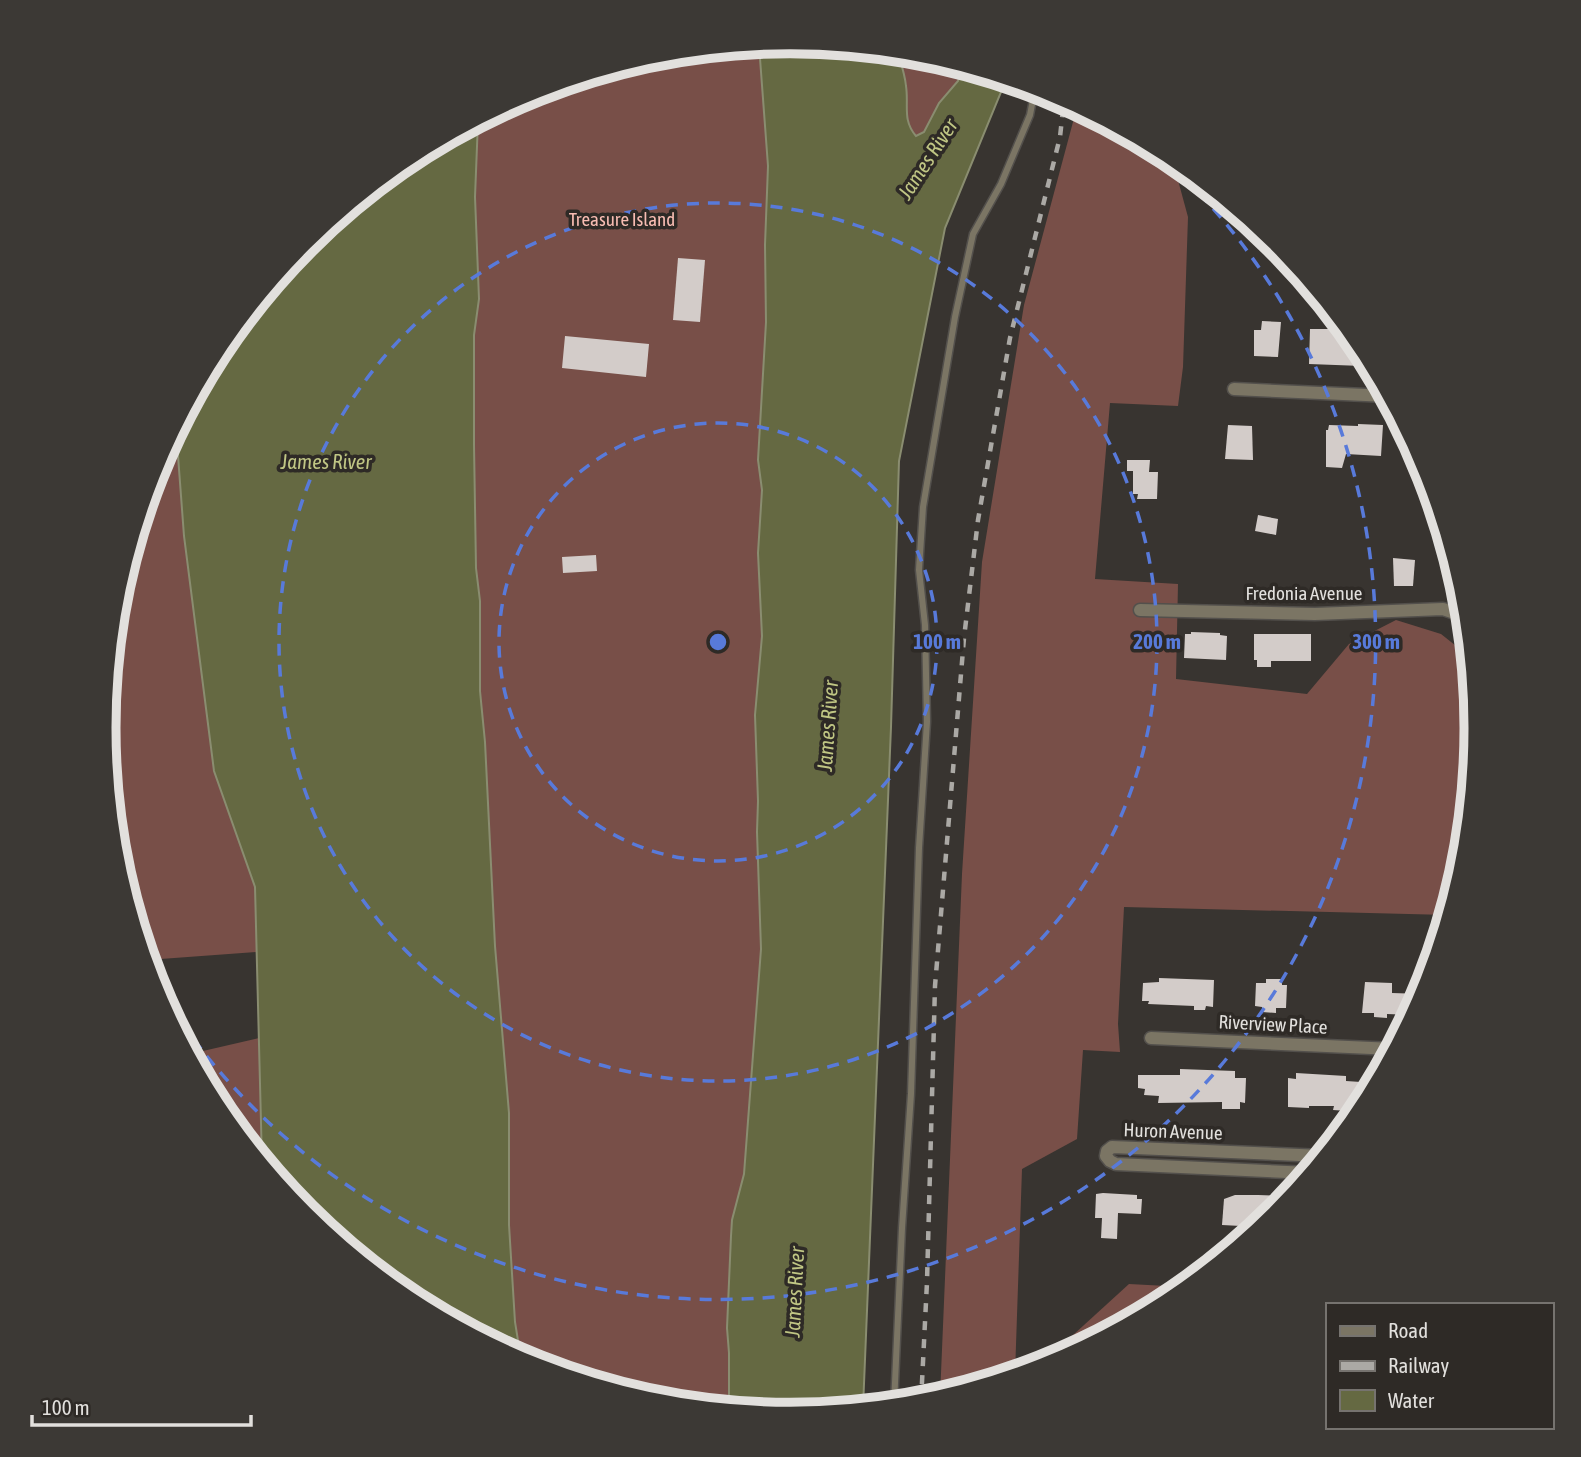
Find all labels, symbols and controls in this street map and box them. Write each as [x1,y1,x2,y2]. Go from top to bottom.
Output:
water label: James River [892,113,962,204]
park label: Treasure Island [569,208,675,230]
water label: James River [280,449,372,473]
street label: Fredonia Avenue [1246,582,1362,604]
text: 100 m [913,629,961,653]
text: 200 m [1133,629,1181,653]
text: 300 m [1352,629,1400,653]
centre of rings [706,630,730,654]
water label: James River [812,679,842,773]
street label: Riverview Place [1218,1010,1328,1038]
street label: Huron Avenue [1123,1118,1223,1144]
water label: James River [780,1245,808,1339]
legend [1326,1303,1553,1429]
text: Road [1388,1318,1428,1342]
text: Railway [1388,1353,1450,1377]
scale bar [32,1384,250,1428]
text: Water [1388,1388,1435,1412]
text: 100 m [42,1395,90,1419]

